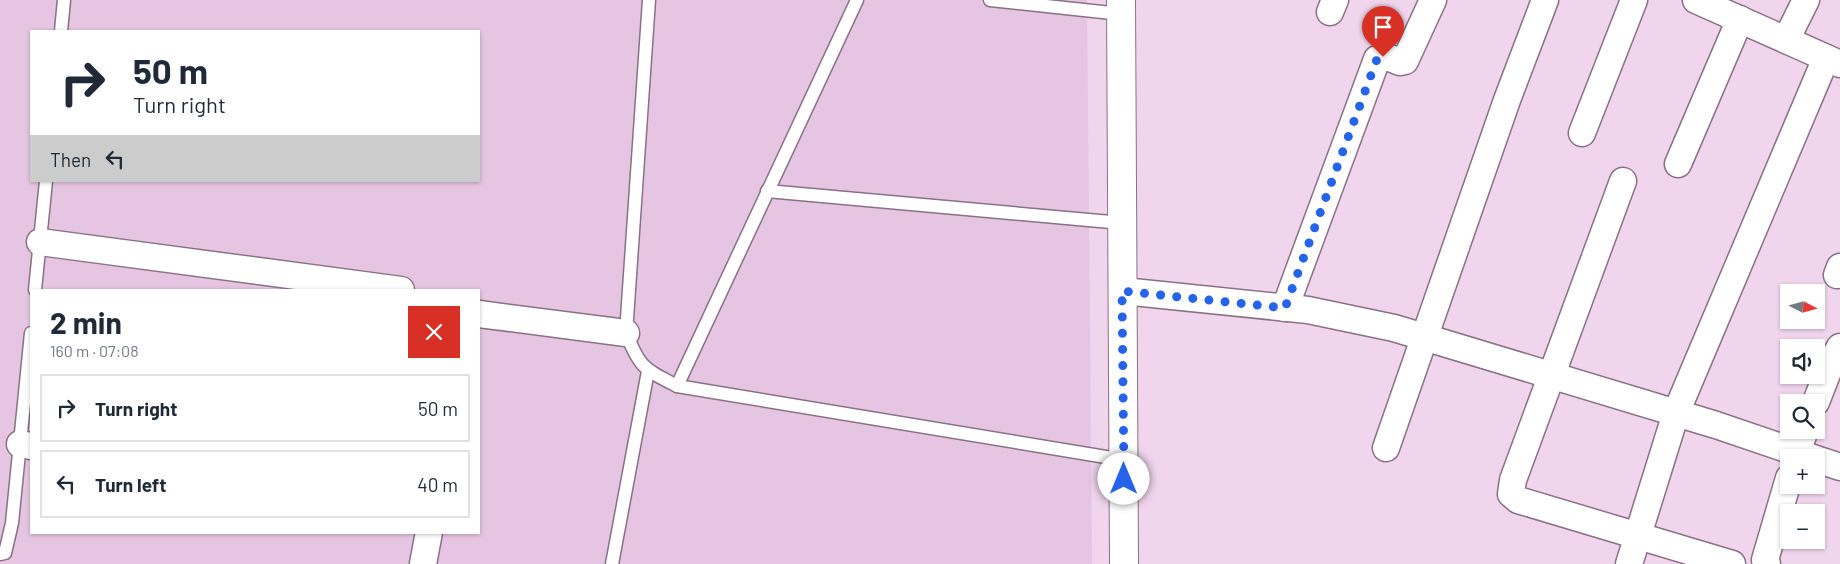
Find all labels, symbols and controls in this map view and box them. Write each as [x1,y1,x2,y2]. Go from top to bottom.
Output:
pin [1362,6,1404,57]
icon: arrive [1369,13,1397,41]
text: 50 m [133,49,208,91]
icon: right [50,50,115,115]
text: Turn right [133,91,226,117]
icon: left [101,145,129,173]
text: Then [50,148,91,171]
north arrow [1780,284,1825,329]
map controls [1780,284,1825,549]
text: 2 min [50,304,122,340]
button: close [408,306,460,358]
button: sound [1780,339,1825,384]
text: 160 m · 07:08 [50,341,138,360]
icon: right [52,394,80,422]
button: search [1780,394,1825,439]
text: Turn right [95,397,177,420]
text: 50 m [418,397,458,420]
button: + [1780,449,1825,494]
position arrow [1097,452,1149,504]
icon: left [52,470,80,498]
text: Turn left [95,473,166,496]
text: 40 m [417,473,458,496]
button: − [1780,504,1825,549]

